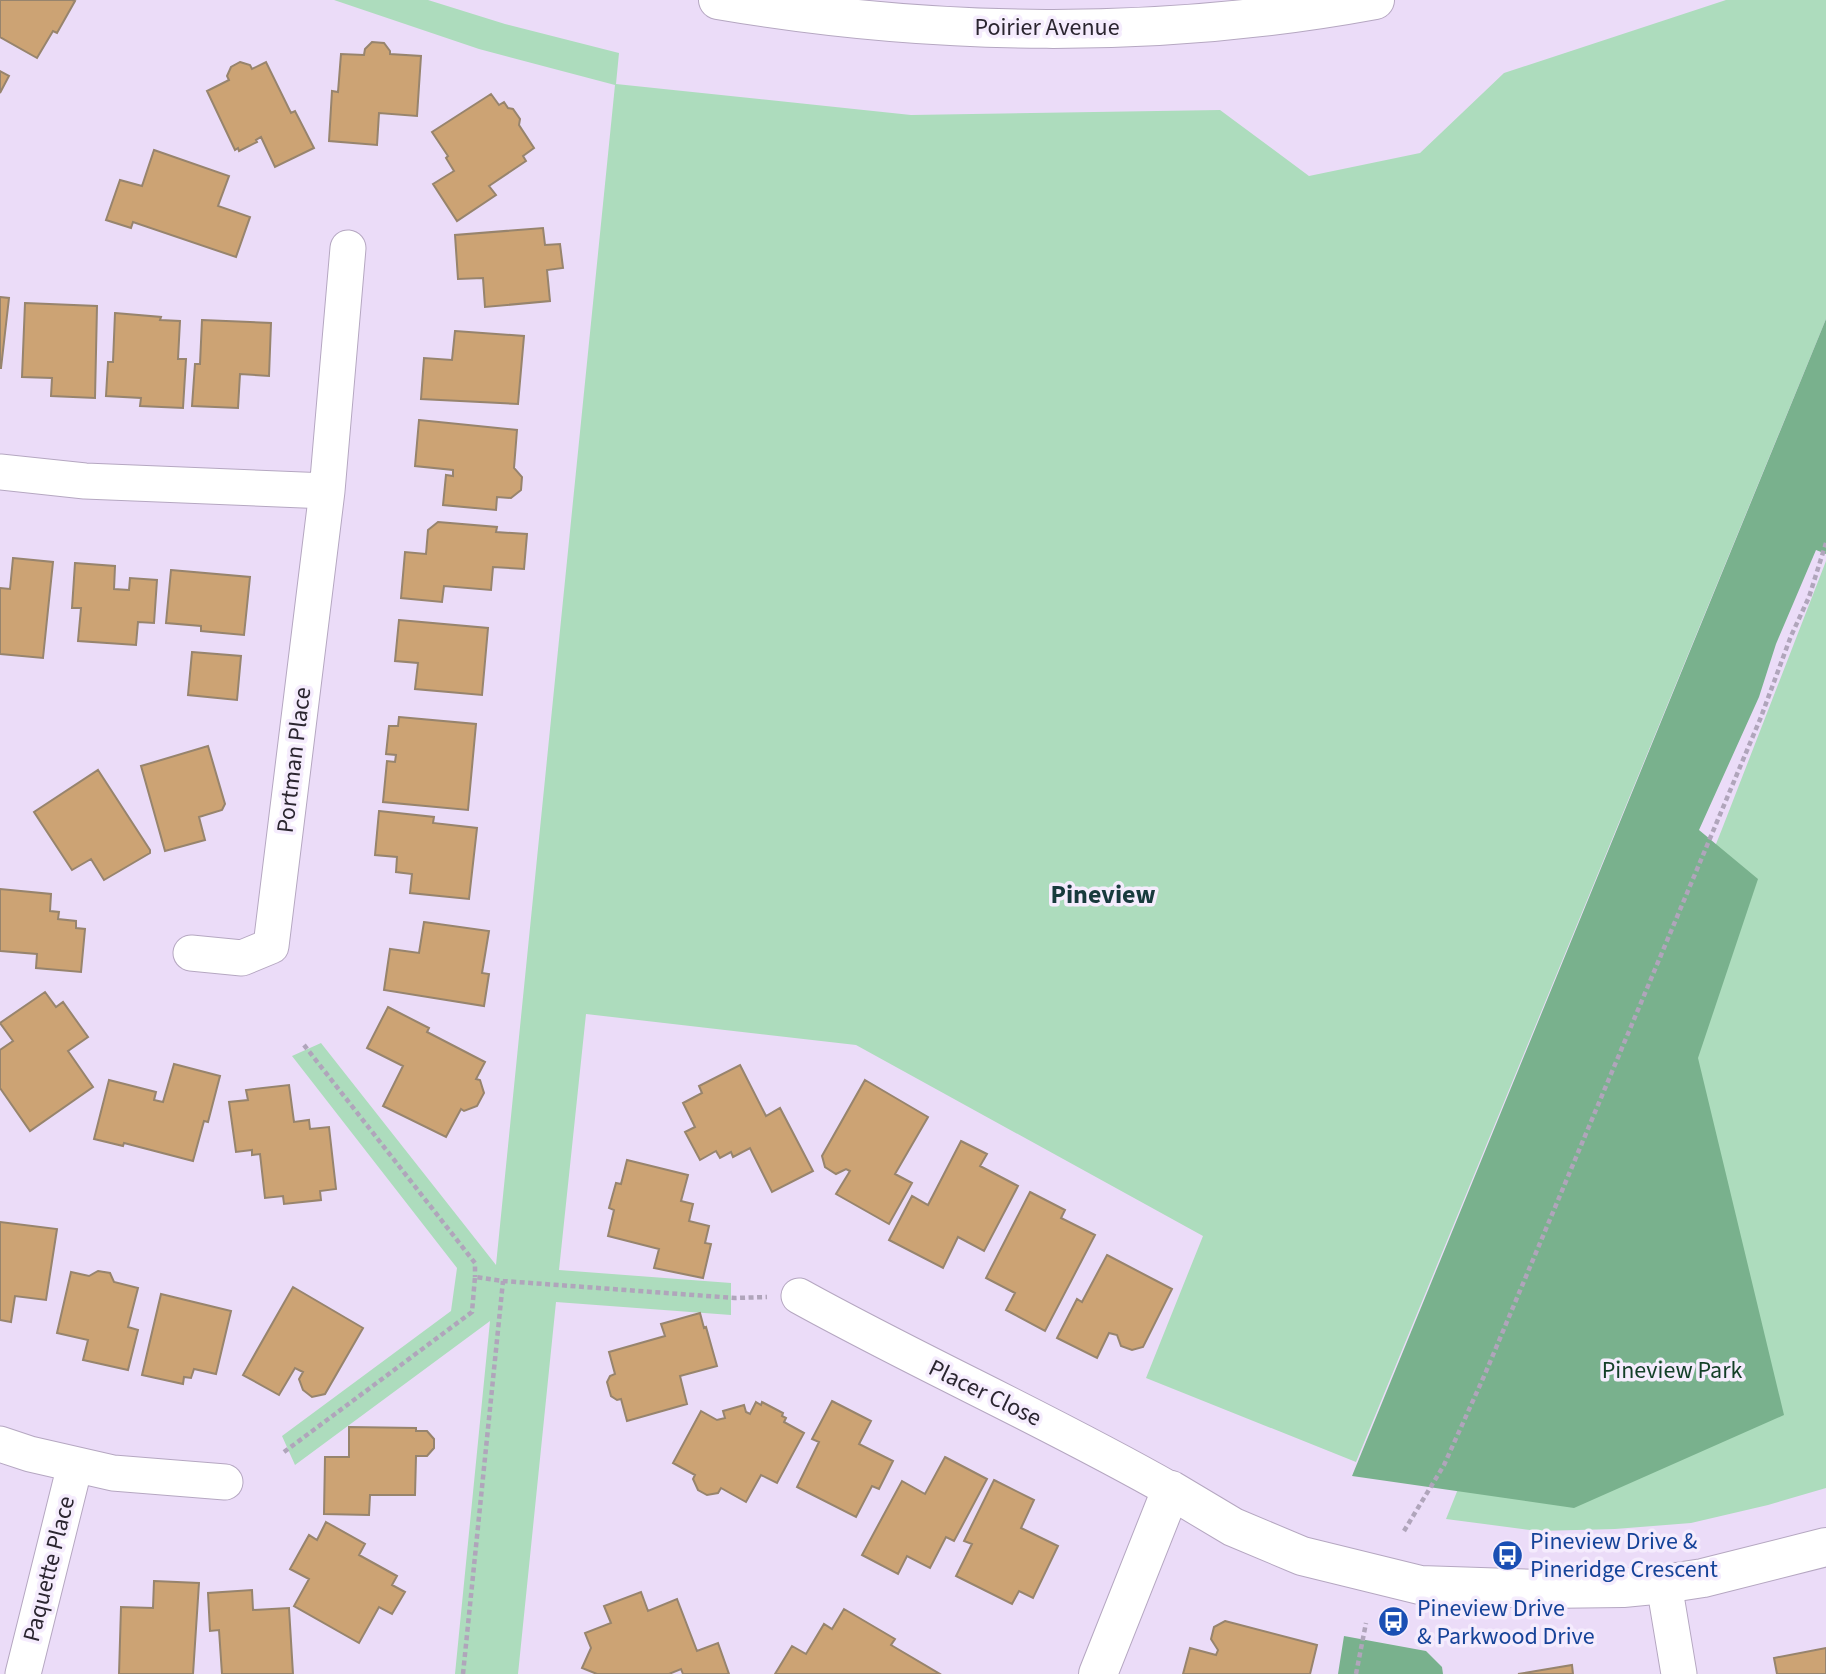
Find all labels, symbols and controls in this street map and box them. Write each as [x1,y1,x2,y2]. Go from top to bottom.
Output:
street label: Poirier Avenue [974,10,1120,45]
street label: Portman Place [268,685,320,835]
district label: Pineview [1050,876,1156,913]
street label: Placer Close [922,1351,1048,1435]
park label: Pineview Park [1602,1353,1742,1388]
street label: Paquette Place [14,1492,84,1646]
place label: Pineview Drive & Pineridge Crescent [1530,1524,1718,1587]
bus stop icon: Pineview Drive & Pineridge Crescent [1490,1538,1524,1572]
place label: Pineview Drive & Parkwood Drive [1417,1591,1595,1654]
bus stop icon: Pineview Drive & Parkwood Drive [1377,1605,1411,1639]

